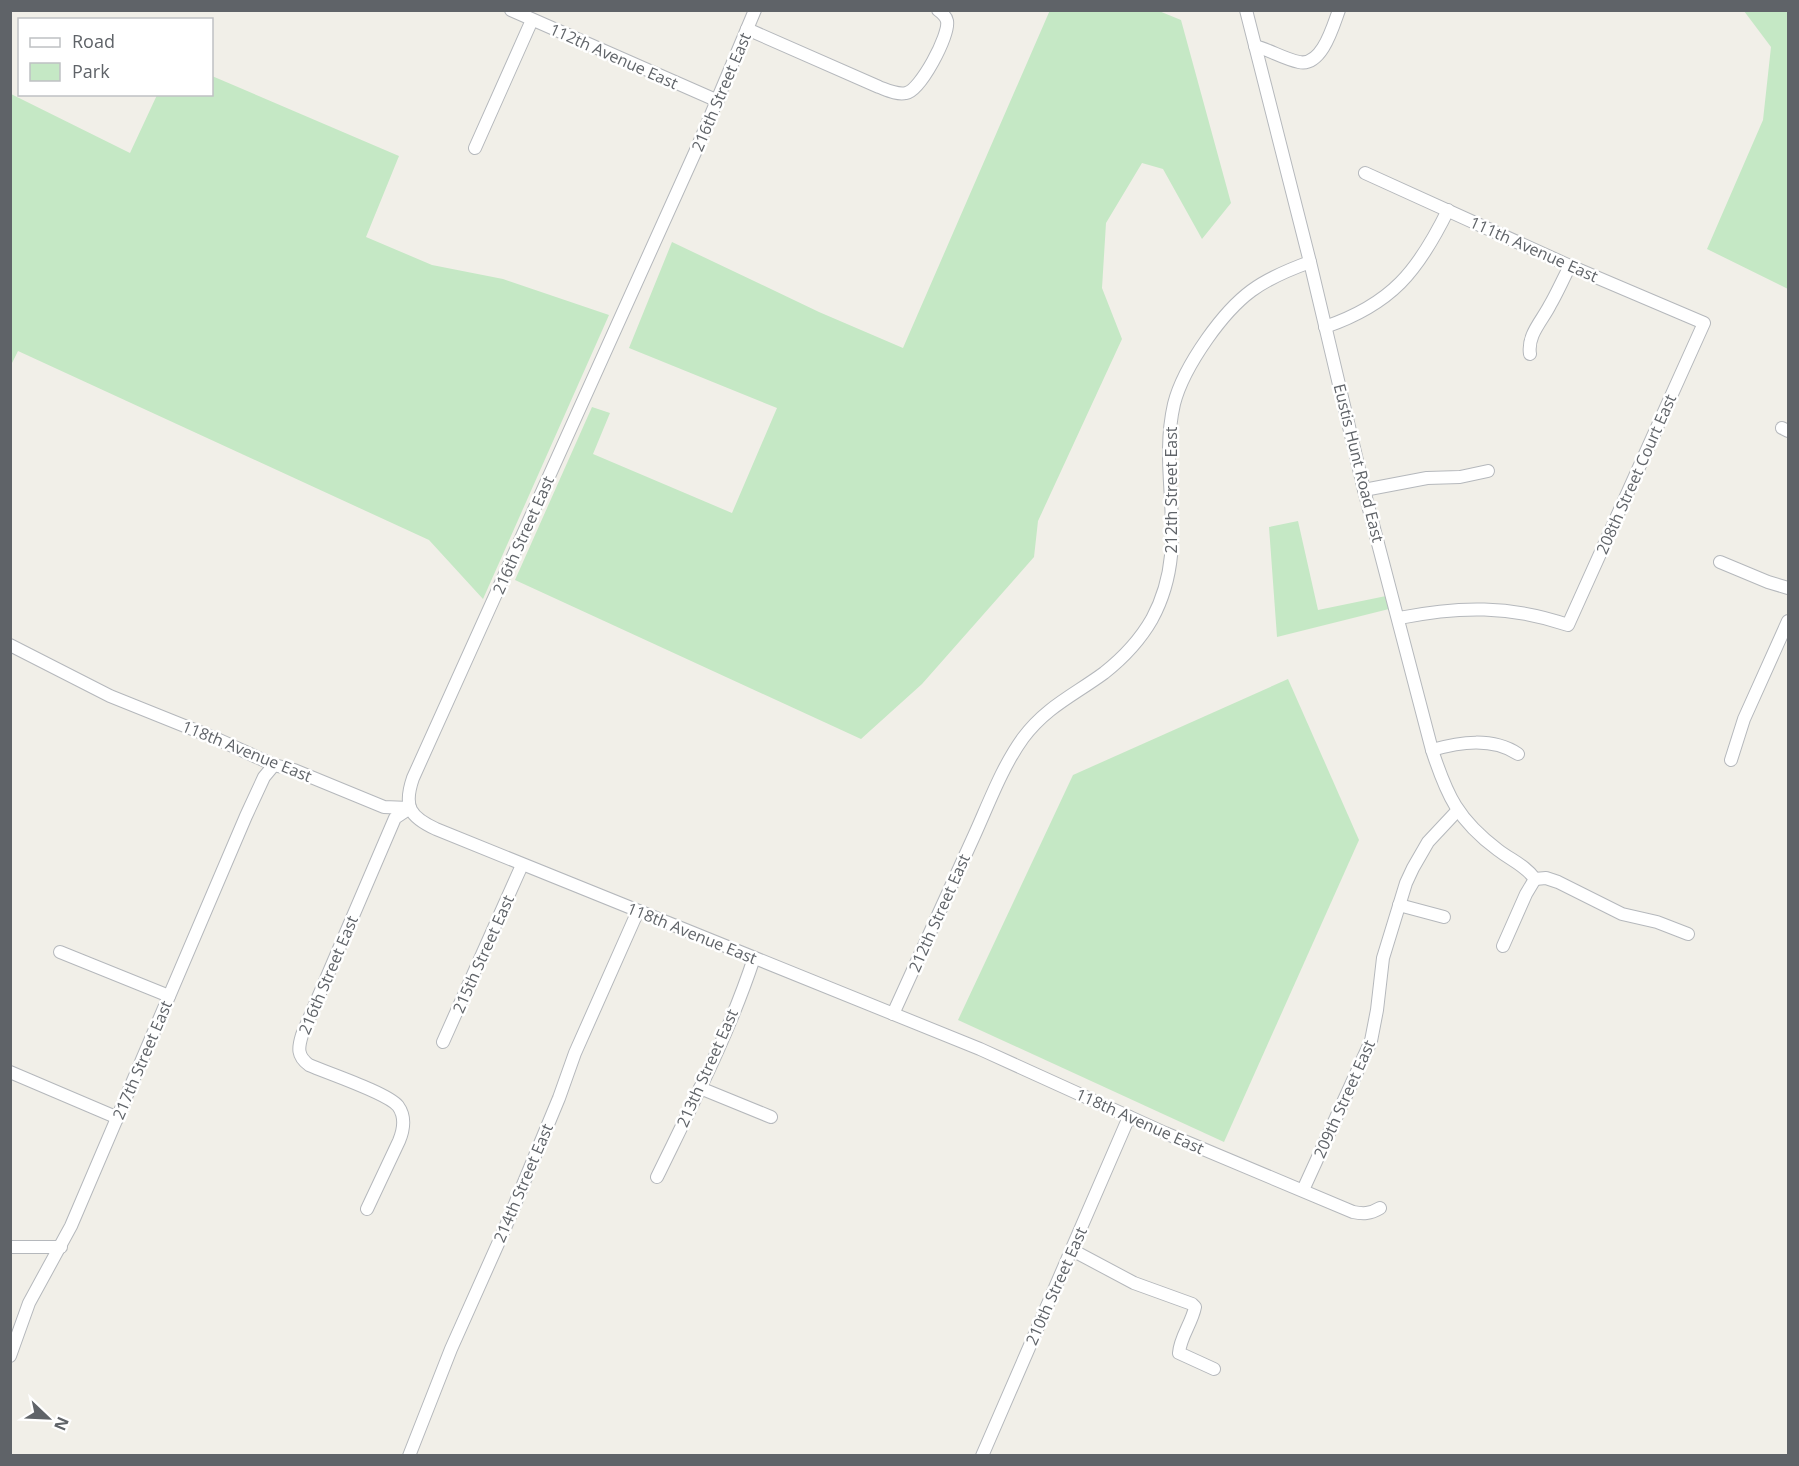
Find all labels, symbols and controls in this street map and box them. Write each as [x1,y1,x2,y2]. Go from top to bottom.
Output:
legend [18,18,213,96]
street label: 112th Avenue East [546,18,682,94]
text: Road [72,29,115,53]
street label: 216th Street East [686,29,756,155]
text: Park [72,59,110,83]
street label: 111th Avenue East [1466,211,1602,287]
street label: Eustis Hunt Road East [1329,381,1389,545]
street label: 208th Street Court East [1591,390,1681,557]
street label: 212th Street East [1160,426,1182,554]
street label: 216th Street East [487,472,559,598]
street label: 118th Avenue East [179,715,315,787]
street label: 212th Street East [903,850,975,976]
street label: 215th Street East [447,891,519,1017]
street label: 118th Avenue East [624,897,760,969]
street label: 216th Street East [293,912,363,1038]
street label: 217th Street East [107,997,177,1123]
street label: 213th Street East [671,1005,743,1131]
street label: 209th Street East [1308,1036,1380,1162]
street label: 118th Avenue East [1072,1083,1208,1159]
street label: 214th Street East [488,1120,558,1246]
street label: 210th Street East [1020,1223,1092,1349]
north arrow [18,1388,78,1448]
text: N [49,1414,74,1434]

